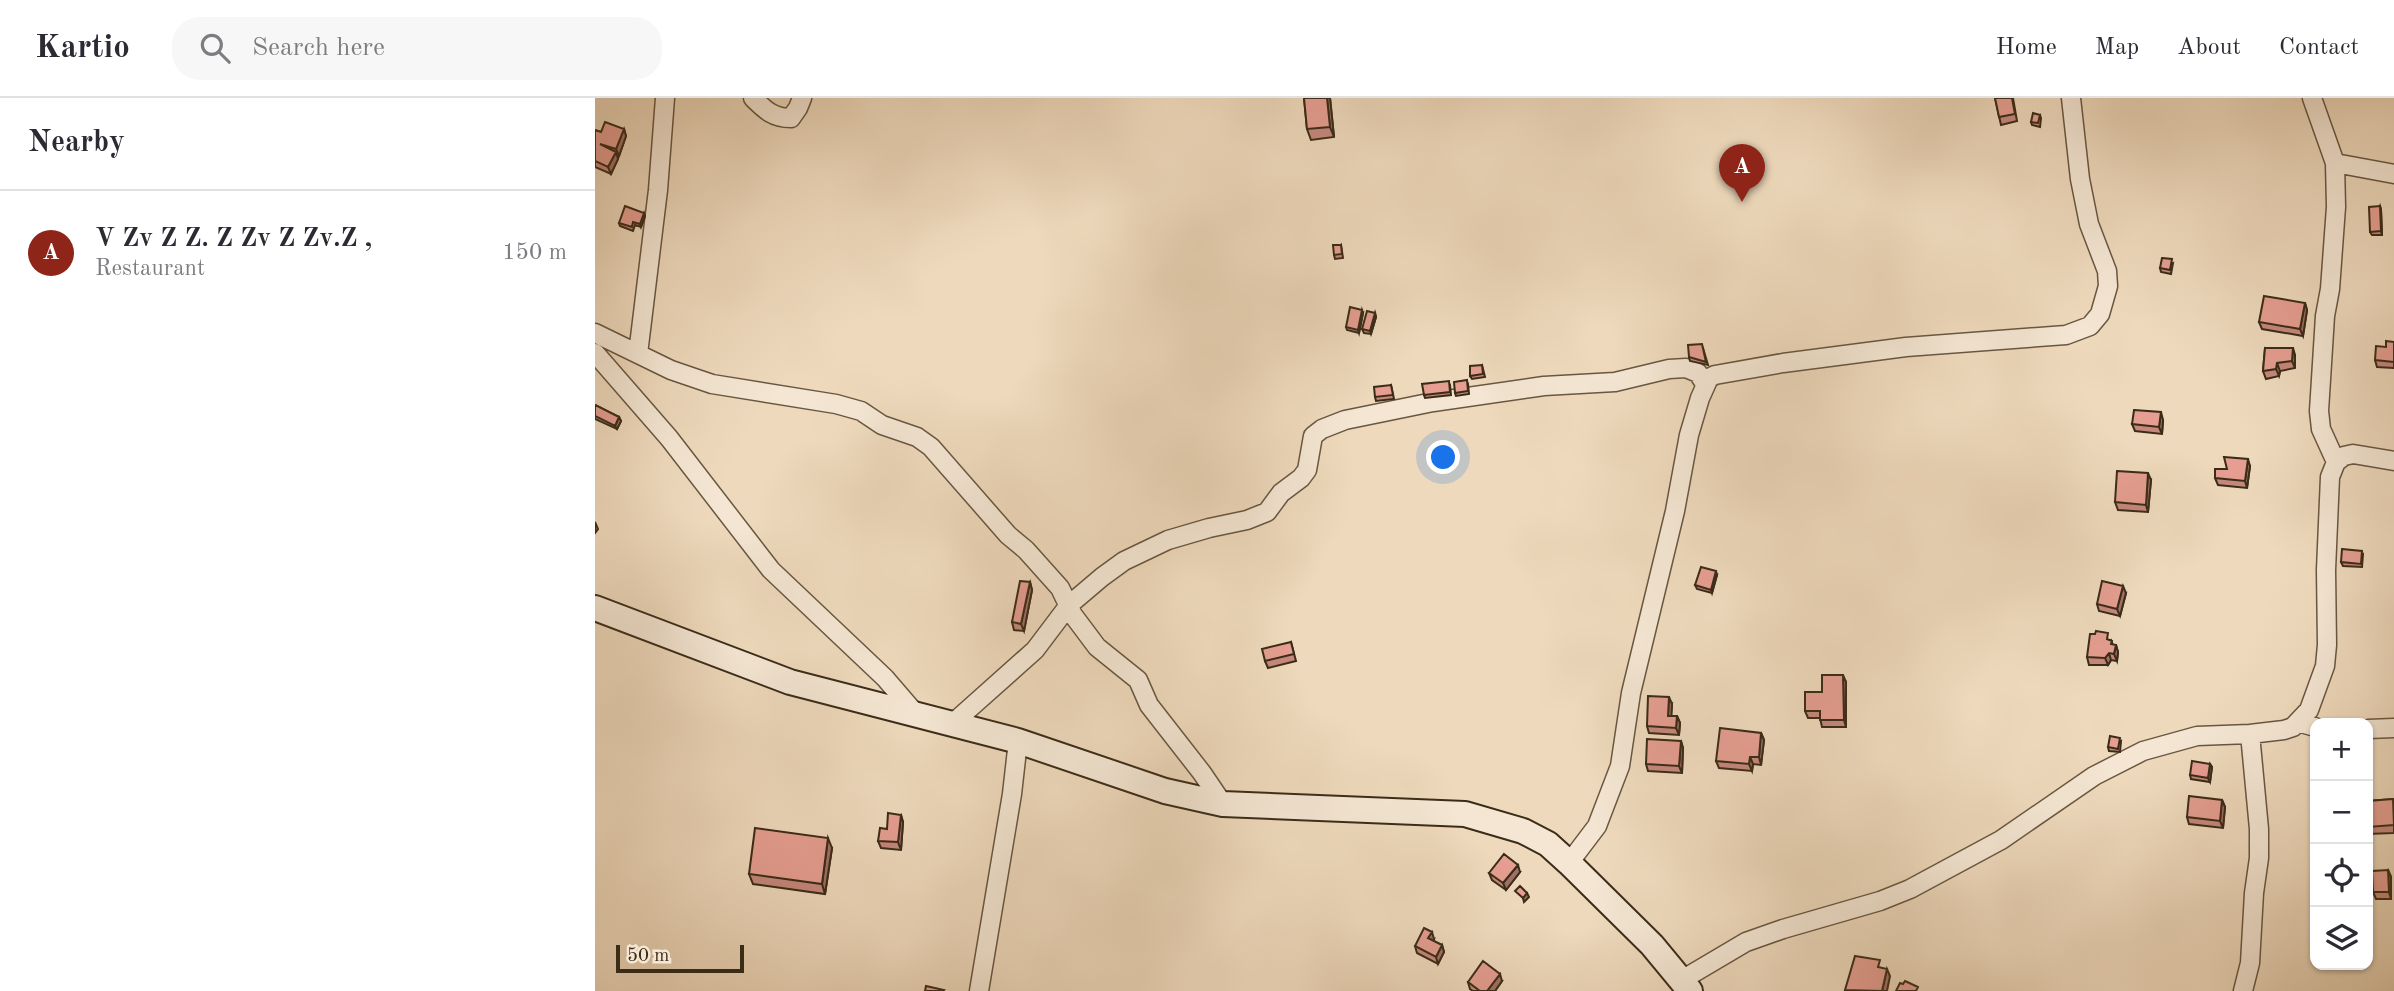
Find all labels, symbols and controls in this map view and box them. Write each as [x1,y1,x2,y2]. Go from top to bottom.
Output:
search box [172,17,662,80]
icon: search [196,29,234,67]
text: Kartio [35,32,130,65]
text: Search here [252,35,385,61]
text: Home [1996,36,2057,60]
text: Map [2095,36,2139,60]
text: About [2177,36,2241,60]
text: Contact [2279,36,2359,60]
text: Nearby [28,128,125,158]
pin: A [1719,144,1765,202]
text: V Zv Z Z. Z Zv Z Zv.Z , [95,226,372,252]
text: A [42,241,60,264]
text: 150 m [502,241,567,264]
text: Restaurant [95,257,205,280]
your location [1426,440,1460,474]
map controls [2310,718,2373,970]
button: + [2310,718,2373,781]
button: − [2310,781,2373,844]
button: locate [2310,844,2373,907]
button: layers [2310,907,2373,970]
scale bar [616,942,744,974]
text: 50 m [627,947,669,966]

